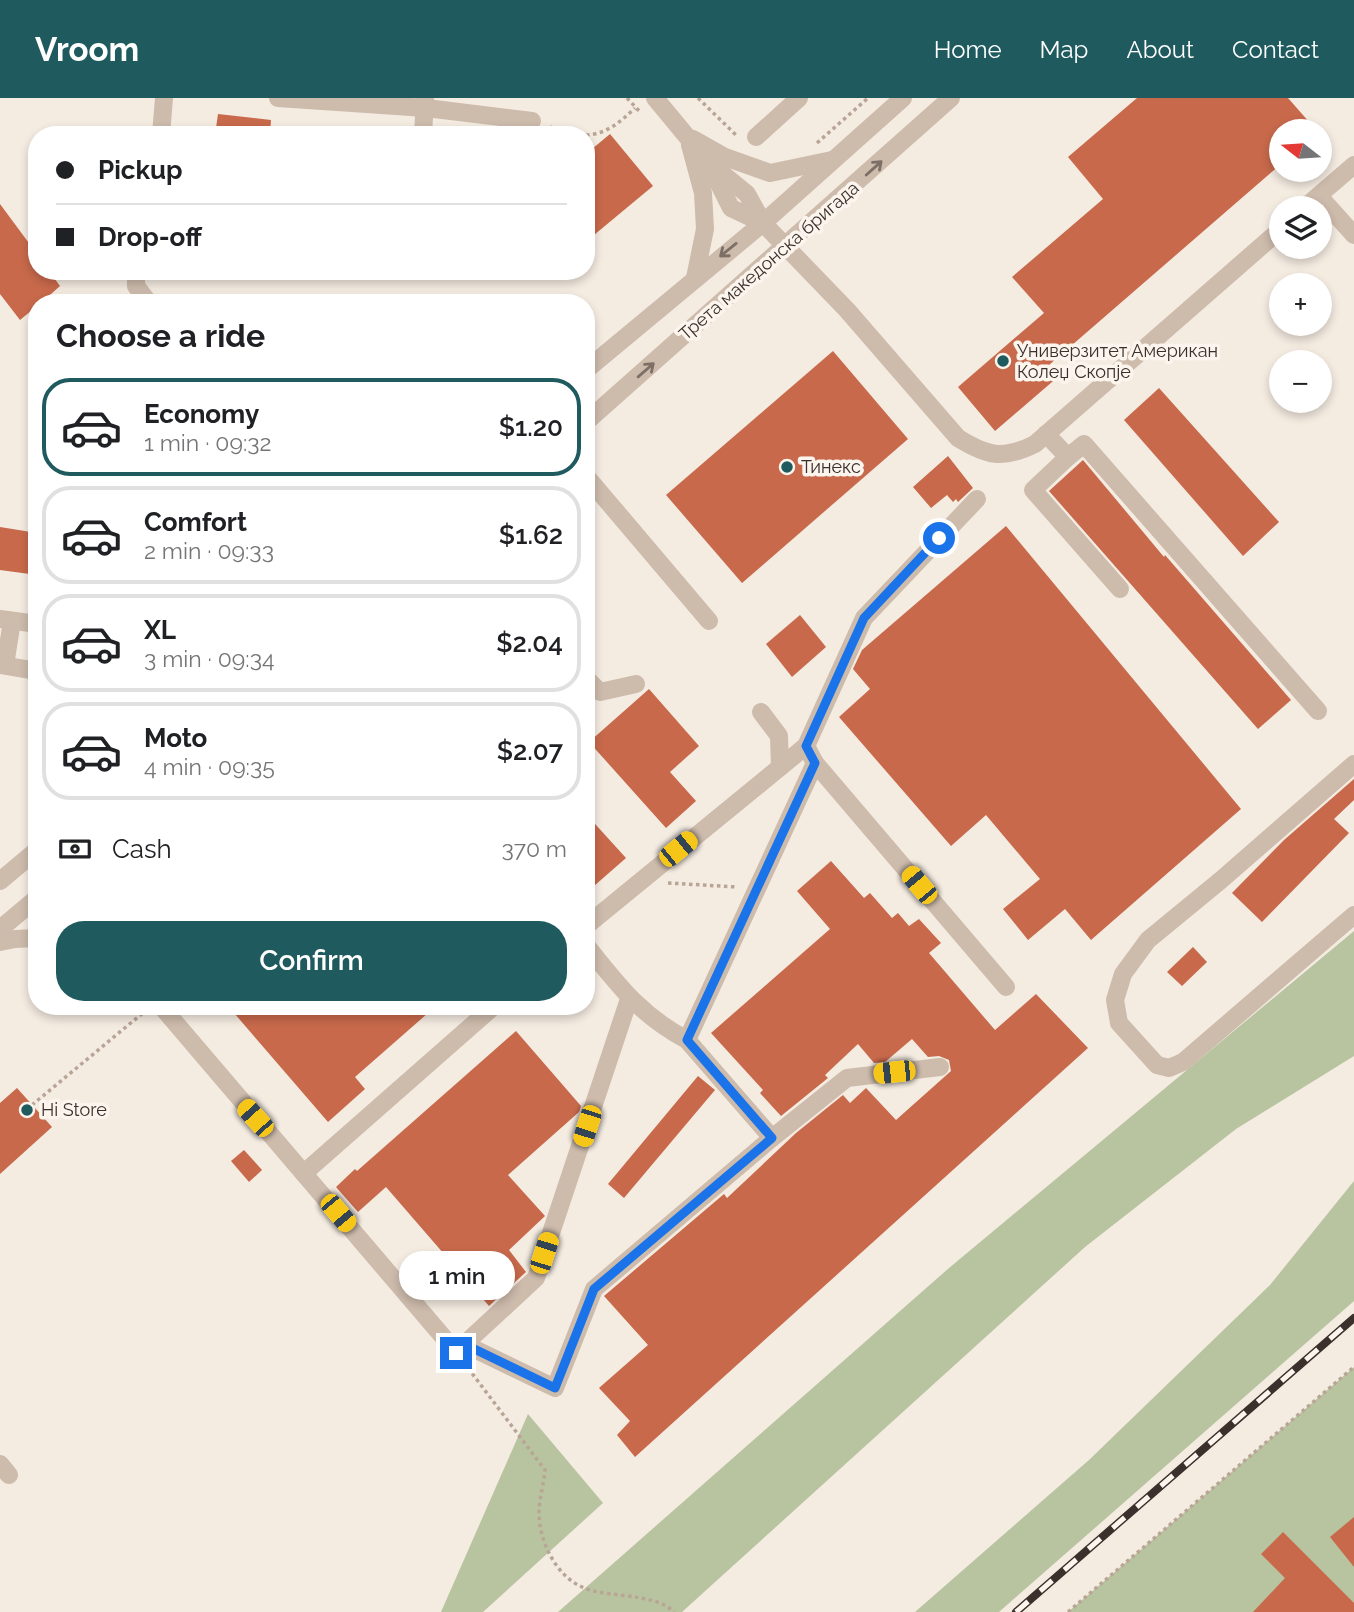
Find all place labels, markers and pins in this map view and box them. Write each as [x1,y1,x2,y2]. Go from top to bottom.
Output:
place label: Универзитет Американ Колеџ Скопје [1017,340,1218,382]
marker: Универзитет Американ Колеџ Скопје [995,353,1011,369]
place label: Тинекс [801,456,861,477]
marker: Тинекс [779,459,795,475]
place label: Hi Store [41,1099,107,1120]
marker: Hi Store [19,1102,35,1118]

